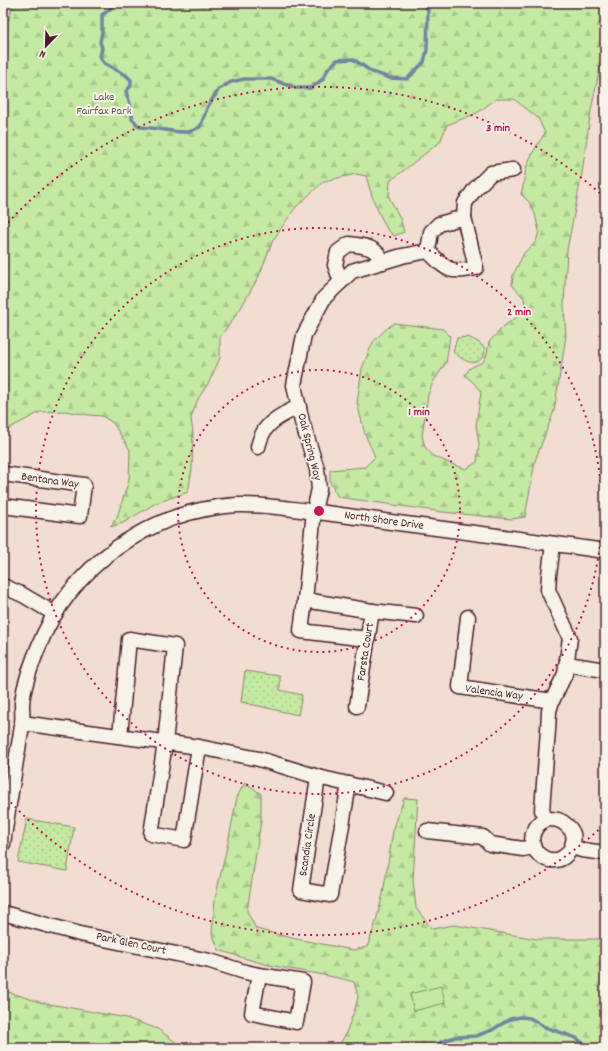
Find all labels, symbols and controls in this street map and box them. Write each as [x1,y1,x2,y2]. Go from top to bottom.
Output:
north arrow [26,26,66,66]
text: N [37,45,49,62]
park label: Lake Fairfax Park [76,89,132,120]
text: 3 min [486,120,510,137]
text: 2 min [507,304,531,321]
text: 1 min [408,404,430,421]
street label: Oak Spring Way [292,412,326,483]
street label: Bentana Way [20,469,81,494]
centre of rings [312,504,326,518]
street label: North Shore Drive [343,507,425,535]
street label: Farsta Court [353,621,379,682]
street label: Valencia Way [464,681,525,706]
street label: Scandia Circle [295,813,321,877]
street label: Park Glen Court [95,928,168,960]

